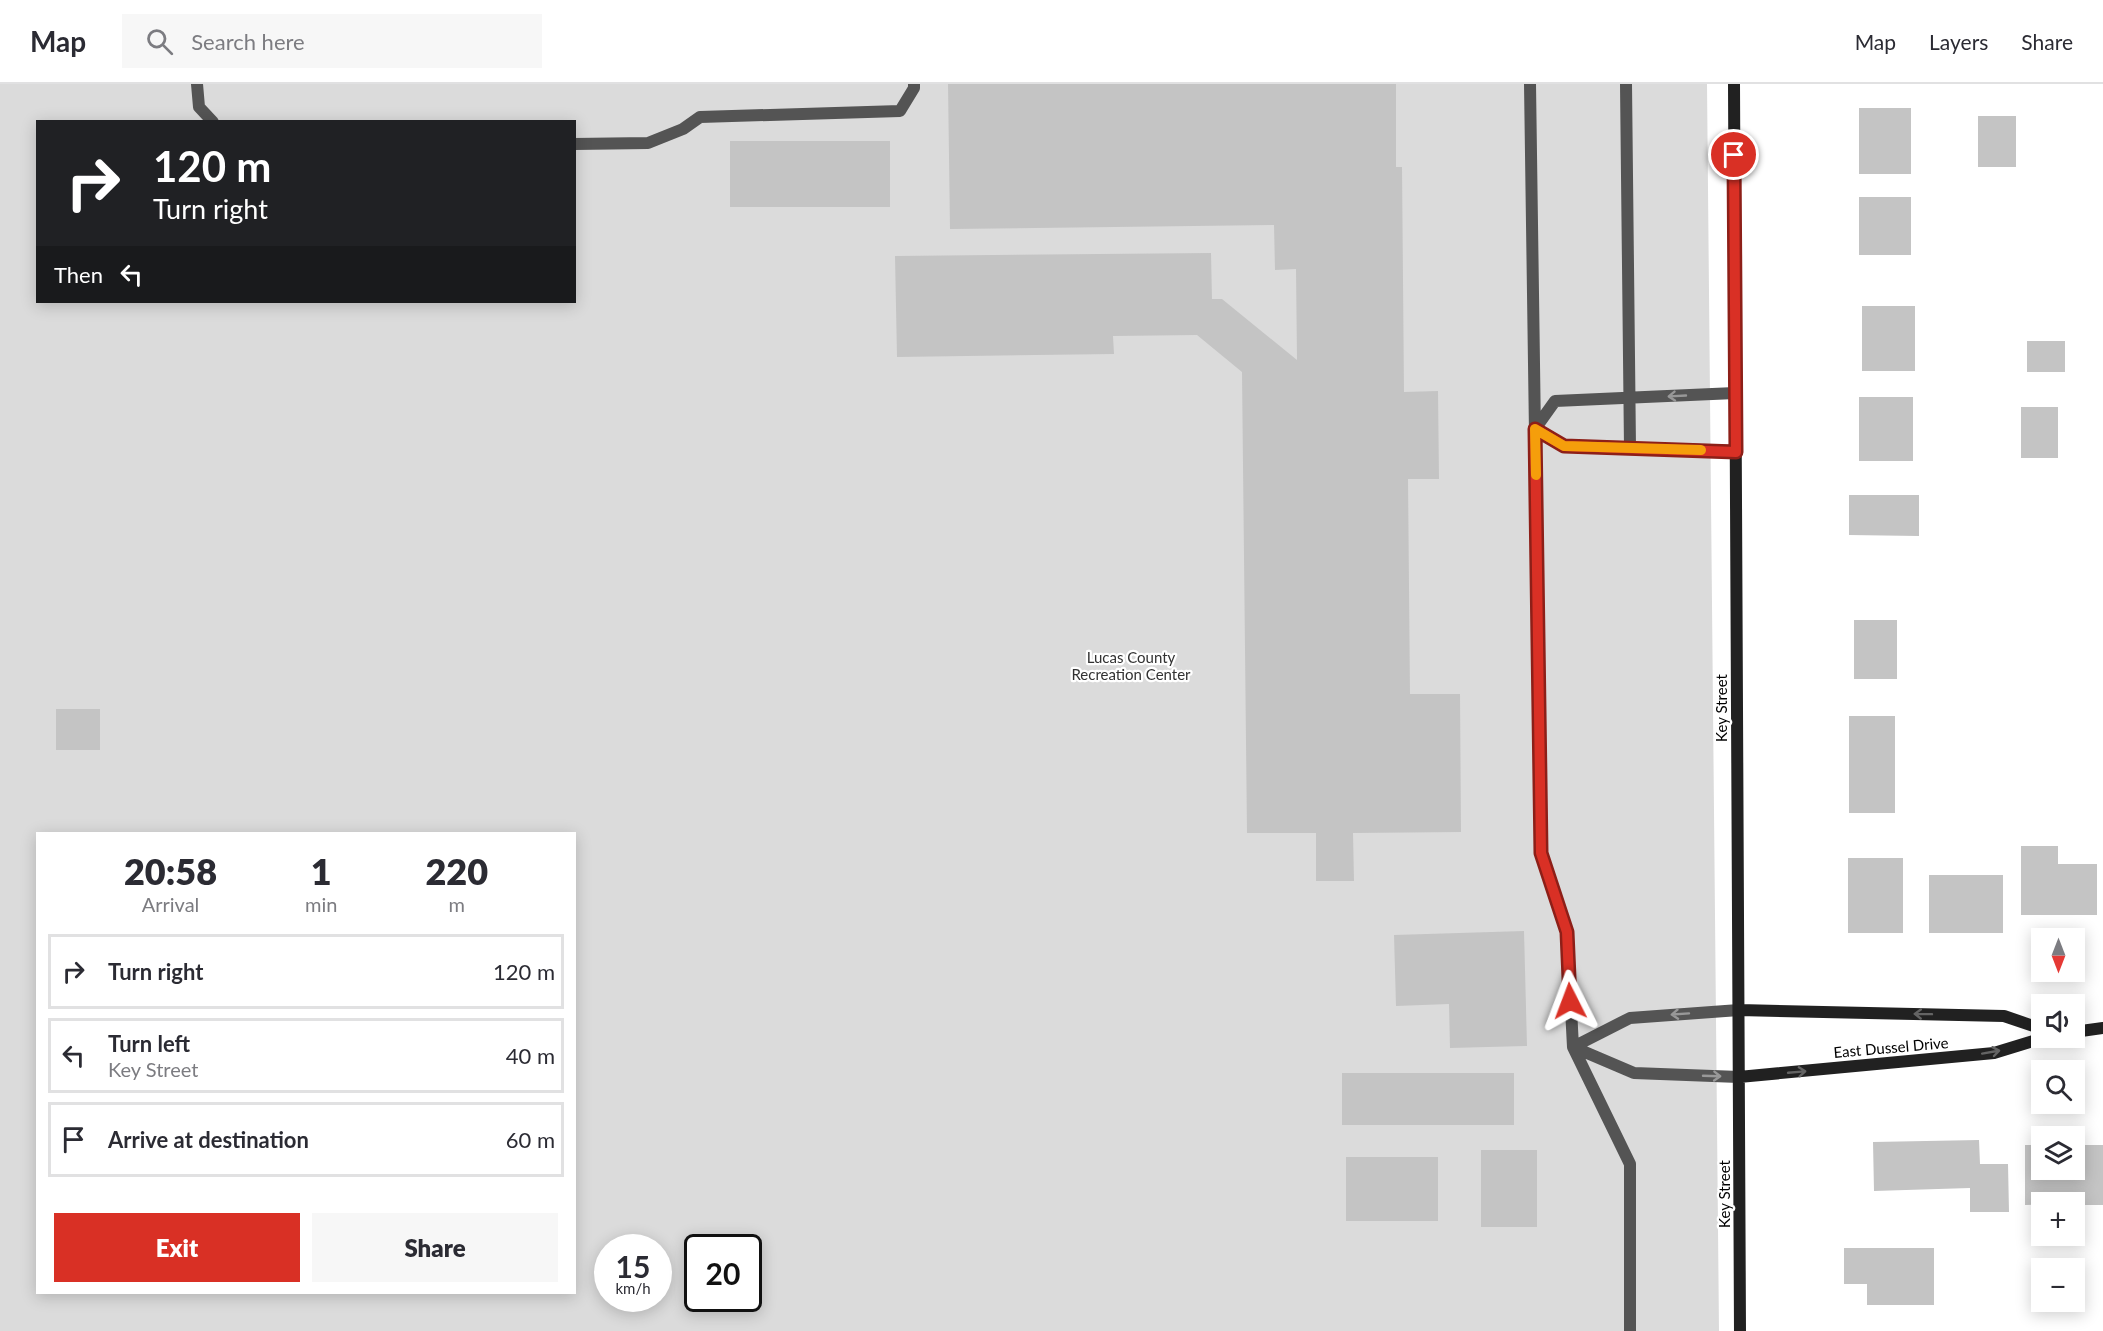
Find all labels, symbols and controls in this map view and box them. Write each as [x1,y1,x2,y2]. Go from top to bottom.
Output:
search box [122,14,542,68]
text: Map [30,24,86,58]
icon: search [143,25,176,58]
text: Search here [191,28,305,55]
text: Map [1855,29,1896,54]
text: Layers [1929,29,1988,54]
text: Share [2021,29,2073,54]
pin [1708,129,1759,180]
icon: arrive [1717,138,1750,171]
text: 120 m [153,141,271,191]
icon: right [54,144,132,222]
text: Turn right [153,192,268,225]
icon: left [115,258,148,291]
text: Then [54,261,103,288]
one-way arrow [1668,390,1688,401]
park label: Lucas County Recreation Center [1071,648,1191,683]
street label: Key Street [1712,673,1730,742]
text: 20:58 [124,849,217,893]
text: 1 [311,849,332,893]
text: 220 [425,849,488,893]
text: Arrival [142,892,199,916]
text: min [305,892,337,916]
text: m [448,892,465,916]
north arrow [2031,928,2085,982]
map controls [2031,928,2085,1312]
icon: right [57,955,90,988]
text: Turn right [108,958,203,985]
text: 120 m [493,958,555,985]
position arrow [1538,969,1602,1033]
button: sound [2031,994,2085,1048]
one-way arrow [1913,1008,1933,1020]
one-way arrow [1671,1009,1691,1020]
text: Turn left [108,1030,190,1057]
street label: East Dussel Drive [1833,1033,1949,1061]
icon: left [57,1039,90,1072]
text: 40 m [506,1042,555,1069]
one-way arrow [1981,1046,2001,1057]
text: Key Street [108,1057,198,1081]
button: search [2031,1060,2085,1114]
one-way arrow [1787,1066,1807,1077]
one-way arrow [1701,1070,1721,1081]
icon: arrive [57,1123,90,1156]
text: Arrive at destination [108,1126,309,1153]
text: 60 m [506,1126,555,1153]
button: layers [2031,1126,2085,1180]
street label: Key Street [1715,1159,1733,1228]
button: + [2031,1192,2085,1246]
button: Exit [54,1213,300,1282]
button: Share [312,1213,558,1282]
speed limit sign: 20 [684,1234,762,1312]
text: 15 [616,1248,650,1284]
button: − [2031,1258,2085,1312]
text: km/h [615,1279,651,1297]

